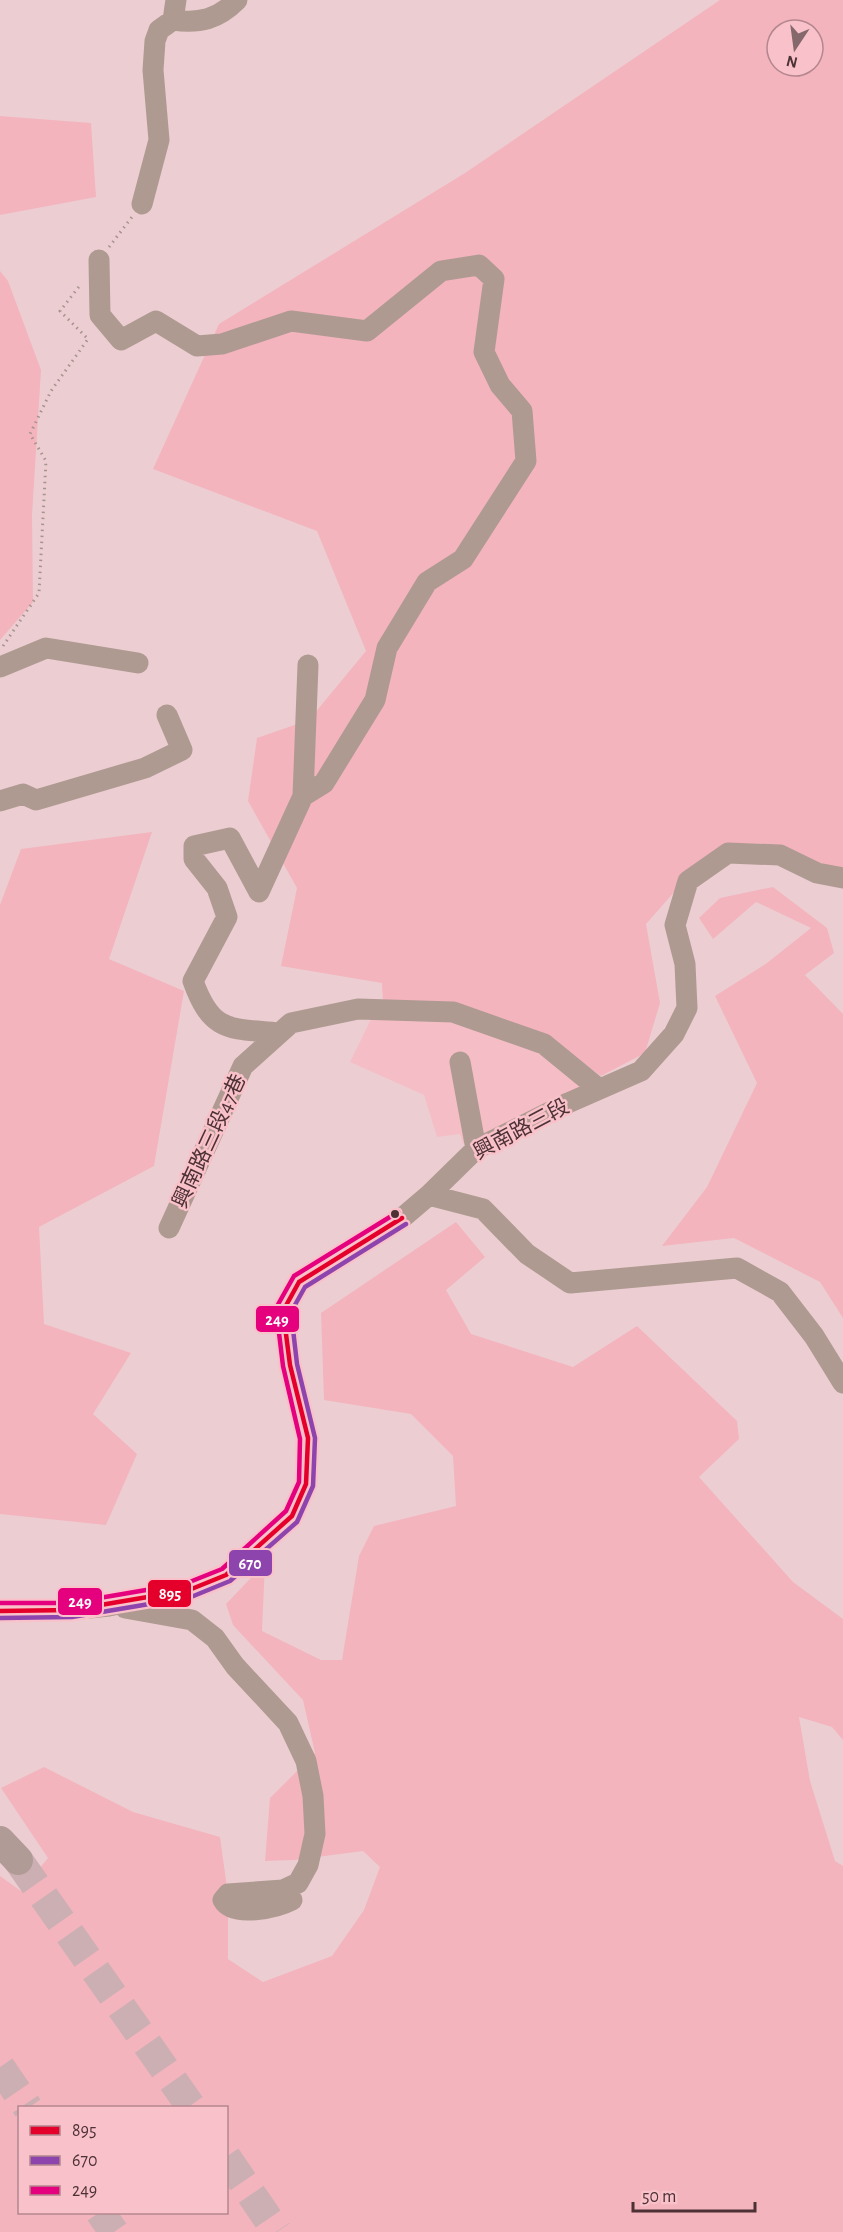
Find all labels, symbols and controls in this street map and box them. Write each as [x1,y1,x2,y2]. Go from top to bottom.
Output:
north arrow [765,18,825,78]
text: N [785,53,799,71]
street label: 興南路三段47巷 [168,1071,250,1211]
street label: 興南路三段 [469,1095,573,1163]
unlabelled marker [389,1208,401,1220]
line badge: 249 [255,1305,300,1333]
text: 249 [265,1312,289,1328]
line badge: 670 [228,1549,273,1577]
text: 670 [239,1556,261,1572]
line badge: 895 [147,1579,192,1608]
text: 895 [159,1586,181,1602]
line badge: 249 [57,1587,103,1616]
text: 249 [68,1594,92,1610]
legend [18,2106,228,2214]
text: 895 [72,2122,97,2140]
text: 670 [72,2152,97,2170]
scale bar [633,2175,754,2213]
text: 249 [72,2182,97,2200]
text: 50 m [642,2188,676,2206]

